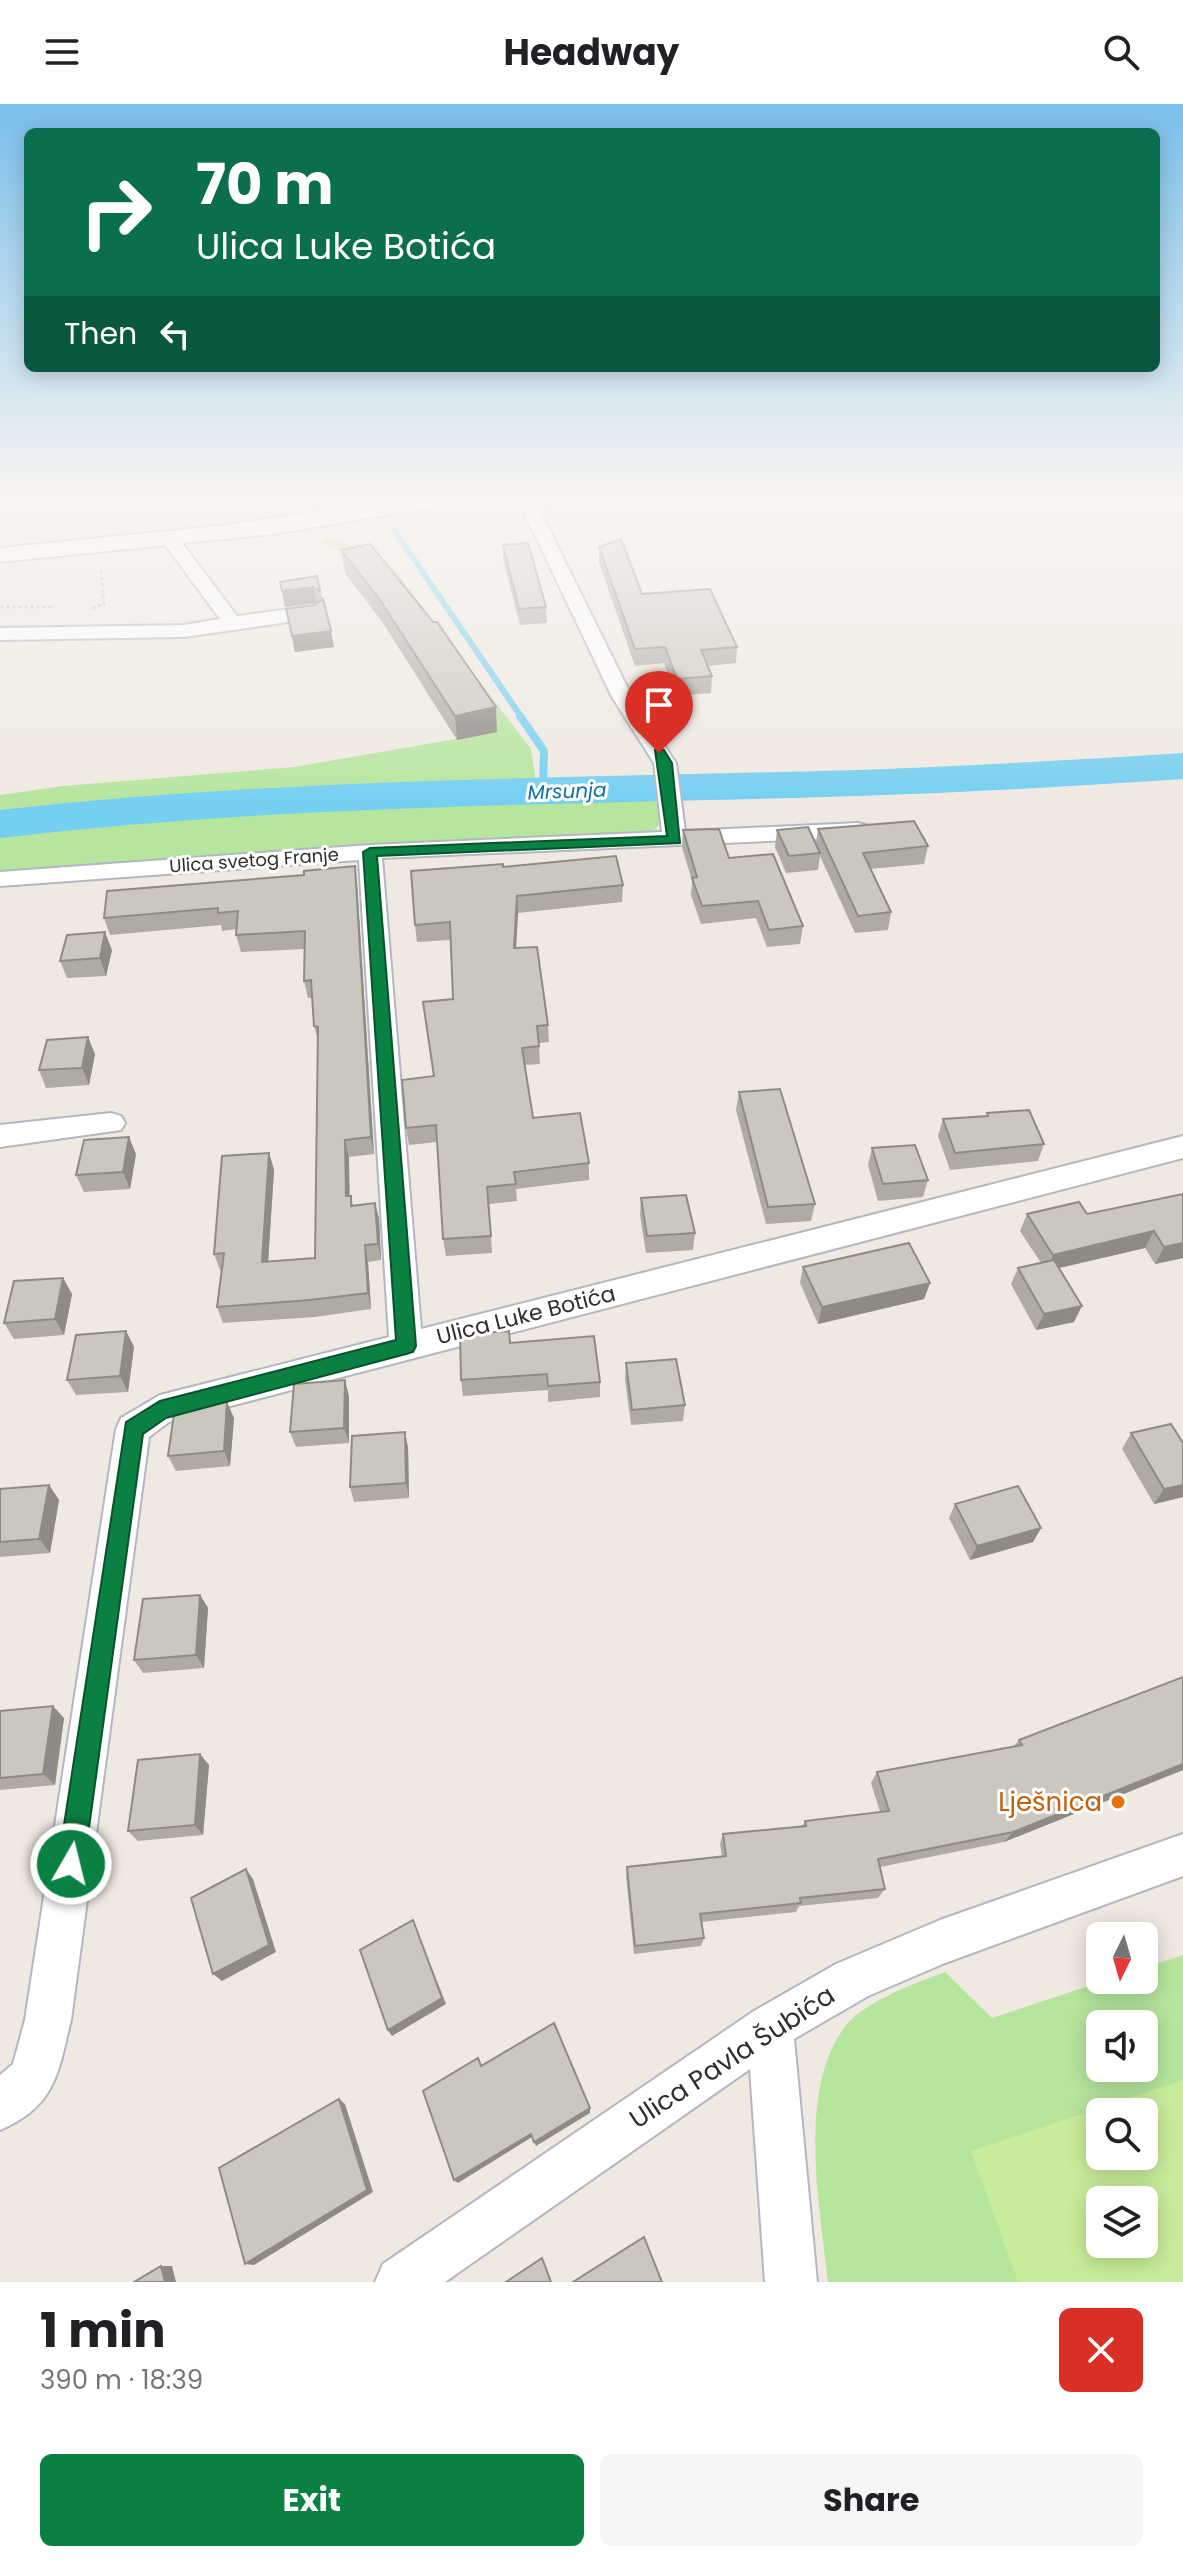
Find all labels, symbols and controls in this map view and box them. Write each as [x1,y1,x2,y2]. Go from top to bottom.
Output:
text: Headway [504,27,679,78]
icon: menu [40,30,84,74]
icon: search [1099,30,1143,74]
text: 70 m [196,145,334,224]
icon: right [64,160,168,264]
text: Ulica Luke Botića [196,221,496,272]
text: Then [64,312,137,355]
icon: left [153,312,197,356]
pin [625,671,693,753]
icon: arrive [637,683,681,727]
water label: Mrsunja [527,776,607,806]
street label: Ulica svetog Franje [168,842,340,878]
street label: Ulica Luke Botića [433,1278,619,1352]
place label: Lješnica [998,1784,1102,1820]
marker: Lješnica [1109,1793,1127,1811]
position arrow [29,1822,113,1906]
north arrow [1086,1922,1158,1994]
map controls [1086,1922,1158,2258]
street label: Ulica Pavla Šubića [622,1977,842,2137]
button: sound [1086,2010,1158,2082]
button: search [1086,2098,1158,2170]
button: layers [1086,2186,1158,2258]
text: 1 min [40,2297,166,2364]
button: close [1059,2308,1143,2392]
text: 390 m · 18:39 [40,2362,203,2398]
button: Exit [40,2454,584,2546]
button: Share [600,2454,1143,2546]

